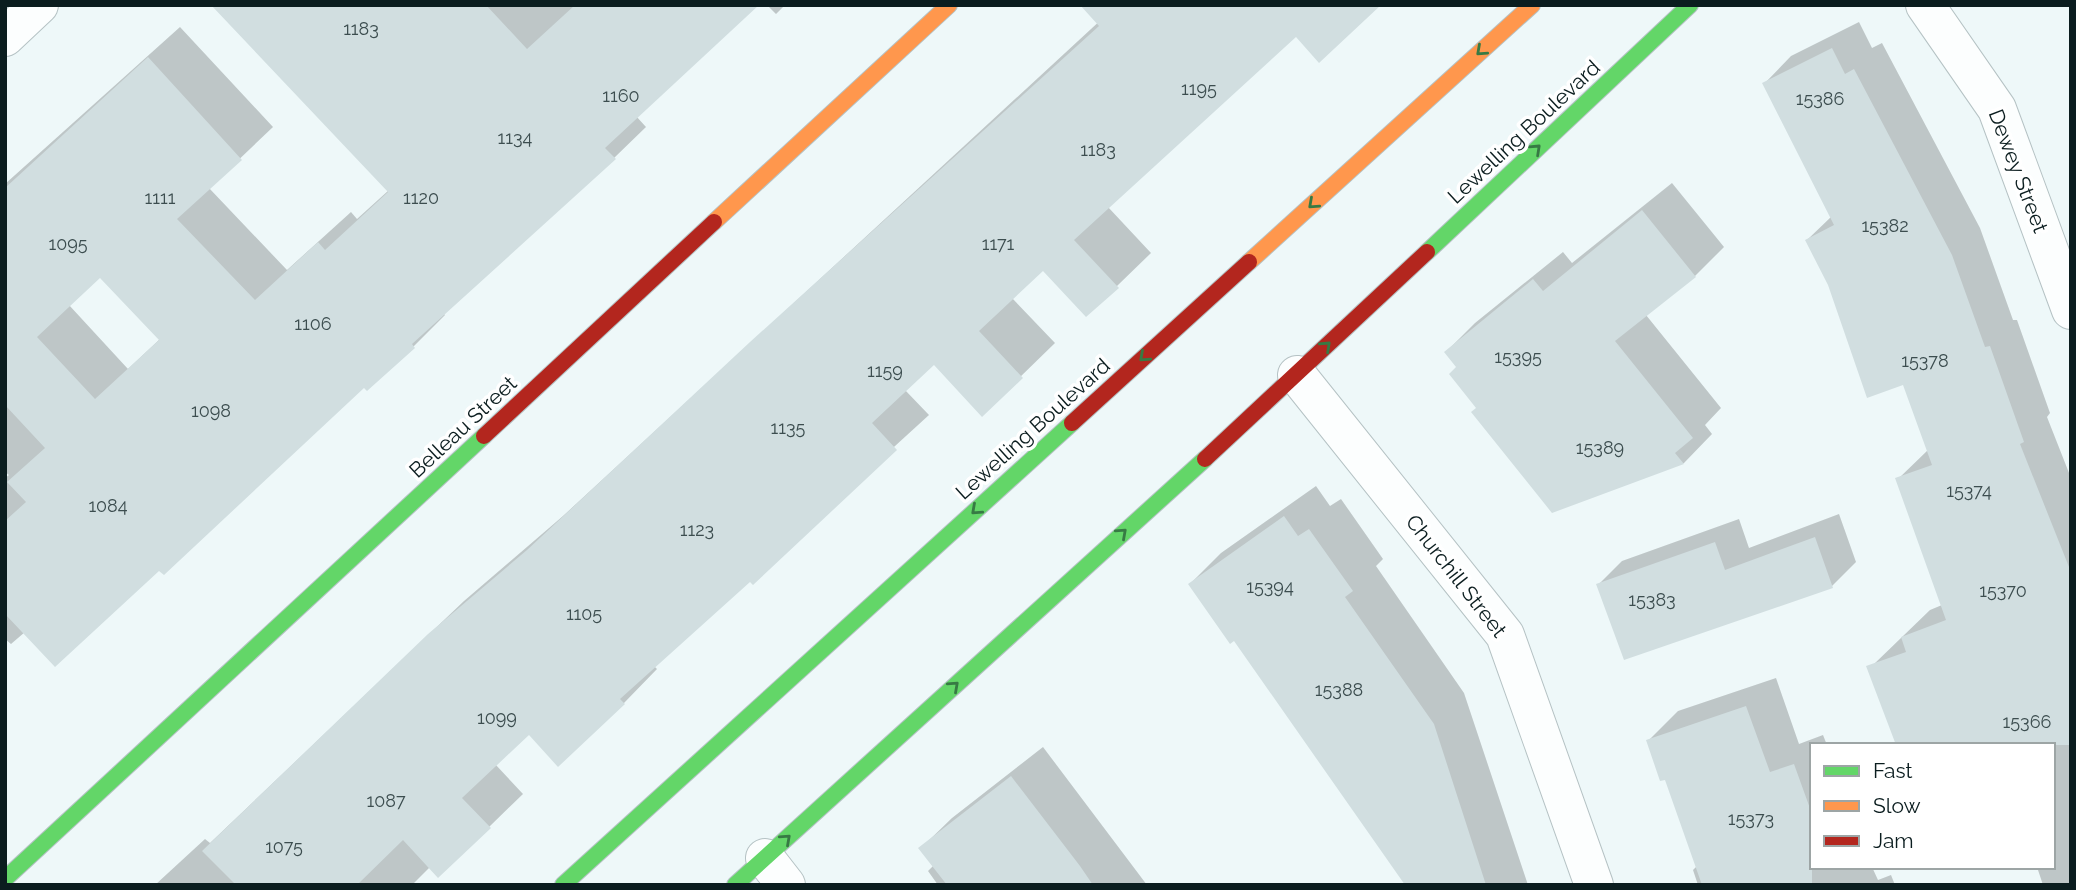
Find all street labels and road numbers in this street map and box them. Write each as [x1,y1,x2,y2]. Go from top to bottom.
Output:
street label: Lewelling Boulevard [1442,55,1605,209]
street label: Dewey Street [1983,106,2053,236]
street label: Lewelling Boulevard [950,353,1115,504]
street label: Belleau Street [404,371,521,483]
street label: Churchill Street [1401,509,1512,642]

